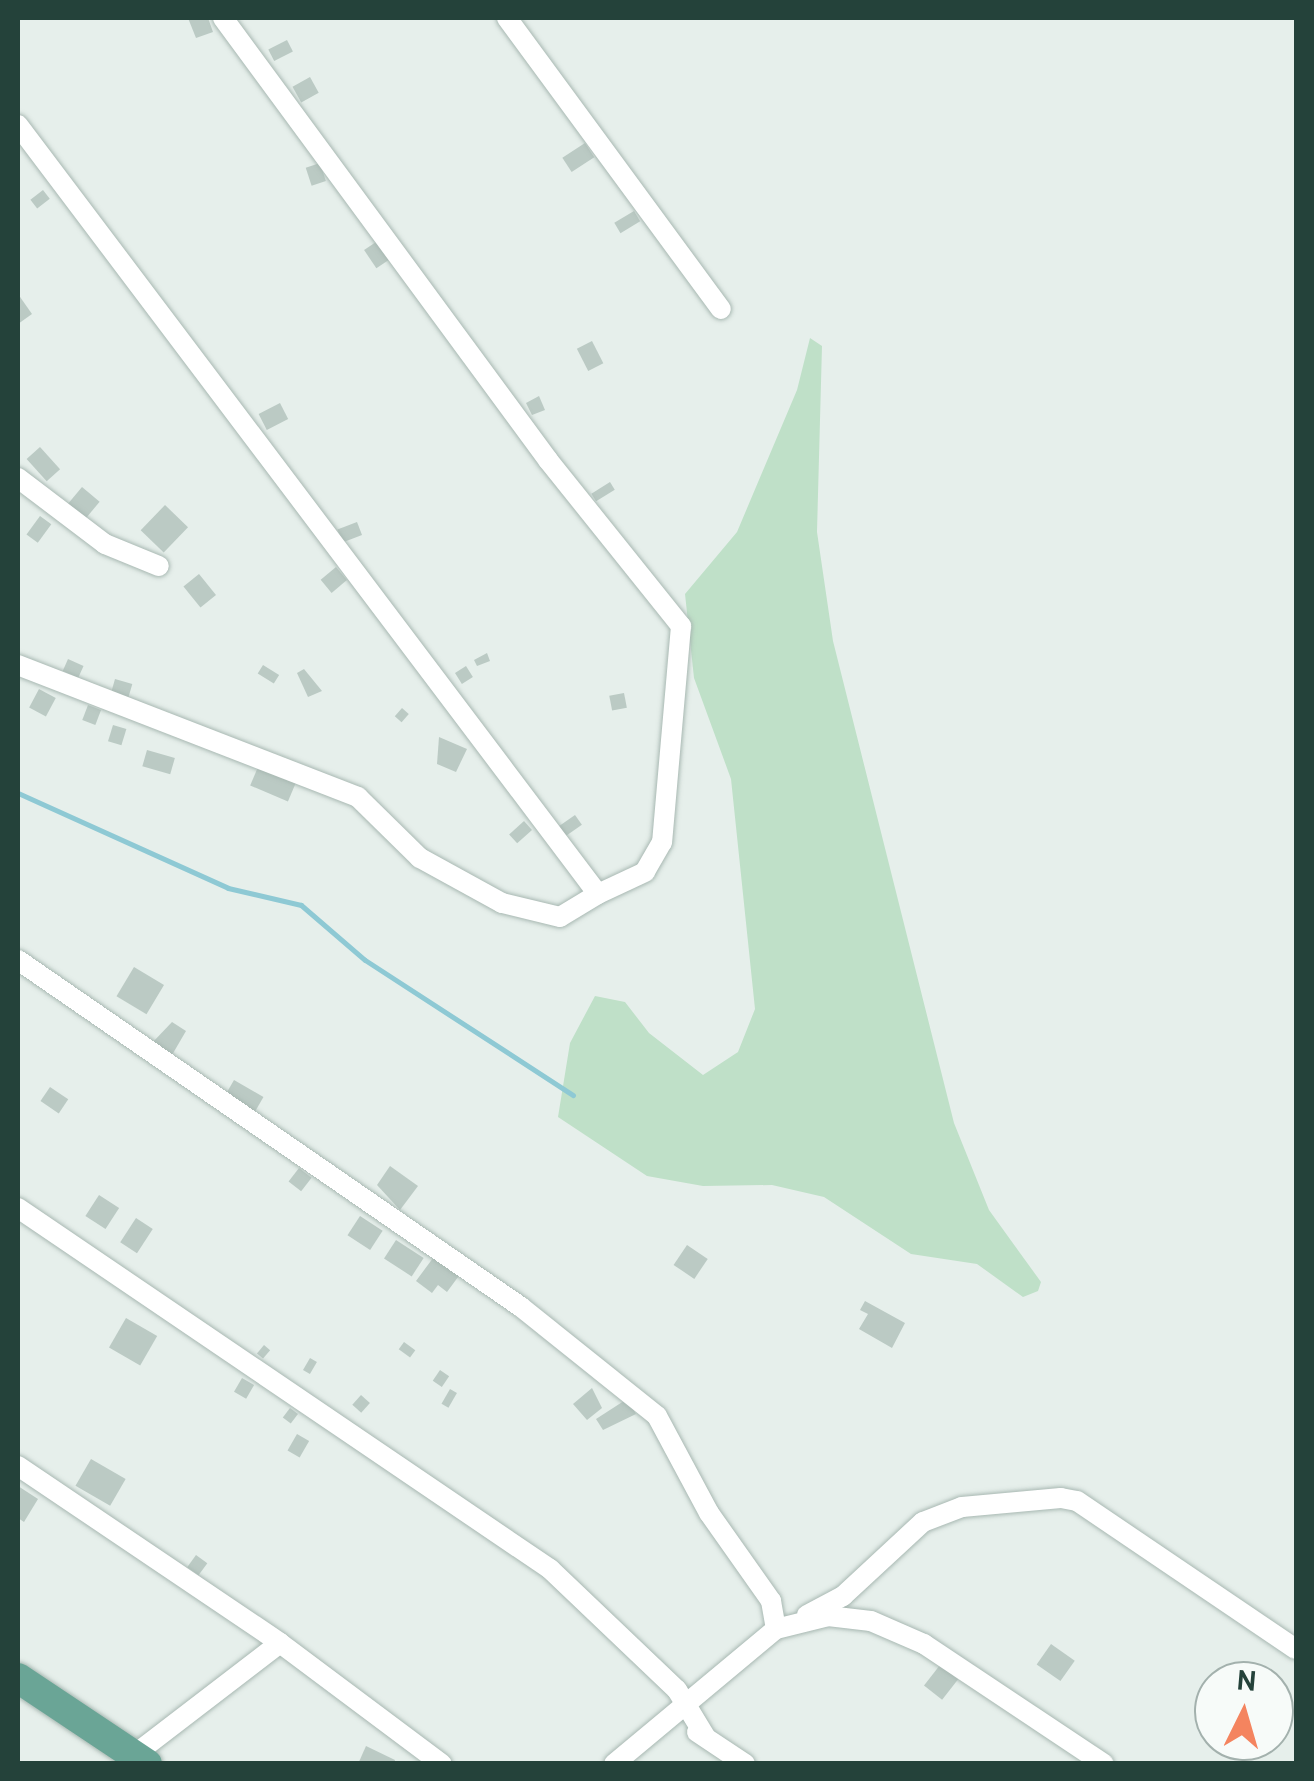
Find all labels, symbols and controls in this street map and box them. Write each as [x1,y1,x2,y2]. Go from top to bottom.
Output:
north arrow [1194,1661,1294,1761]
text: N [1235,1664,1258,1702]

